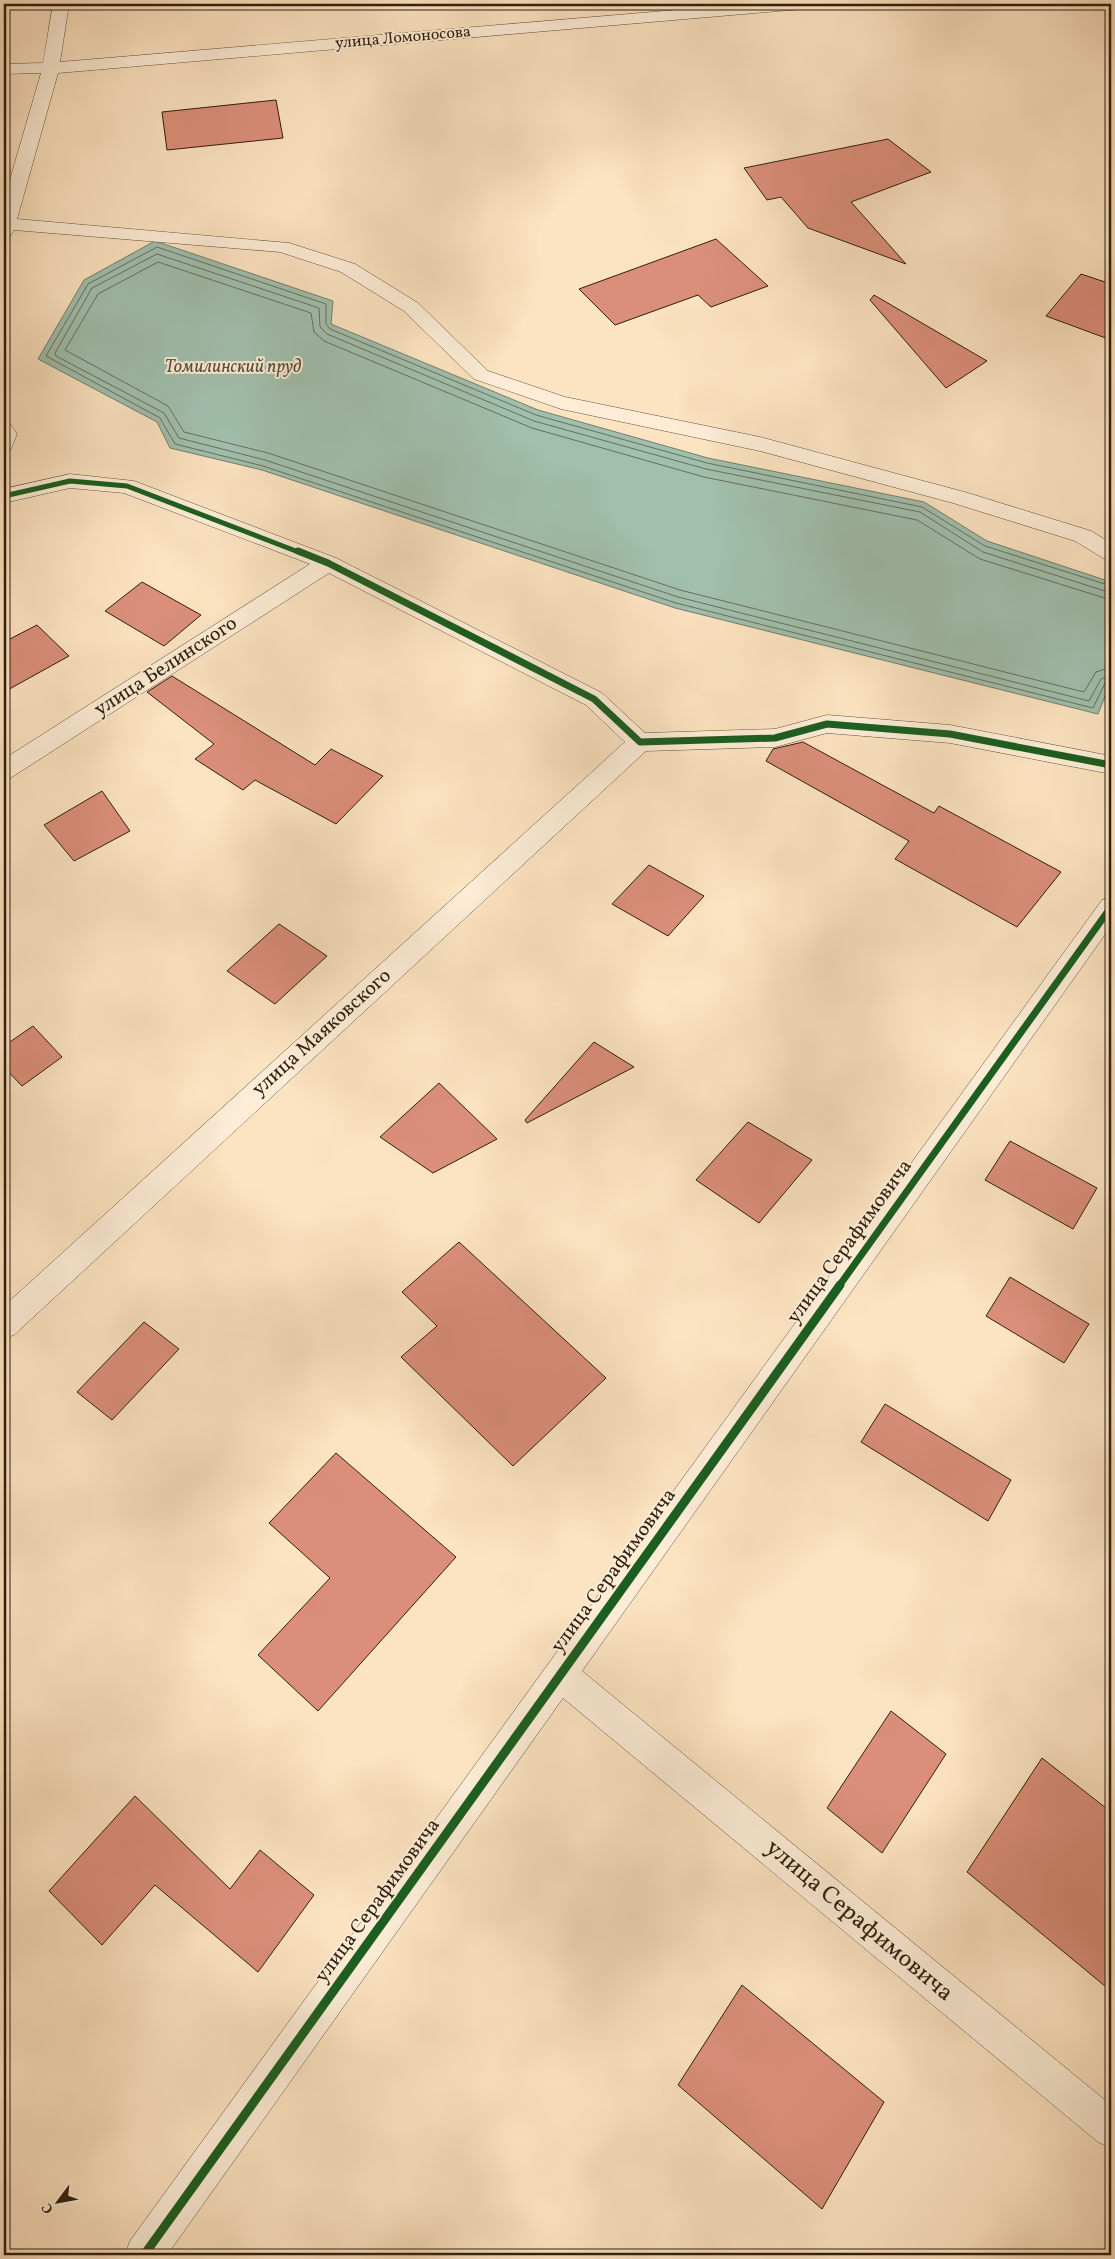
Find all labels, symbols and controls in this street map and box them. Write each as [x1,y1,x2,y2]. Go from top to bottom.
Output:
street label: улица Ломоносова [334,21,472,55]
water label: Томилинский пруд [165,355,302,380]
street label: улица Белинского [89,610,243,724]
street label: улица Маяковского [246,963,398,1103]
street label: улица Серафимовича [781,1154,919,1330]
street label: улица Серафимовича [545,1483,683,1659]
street label: улица Серафимовича [309,1813,447,1989]
street label: улица Серафимовича [757,1832,961,2010]
north arrow [32,2176,82,2226]
text: С [38,2199,59,2217]

